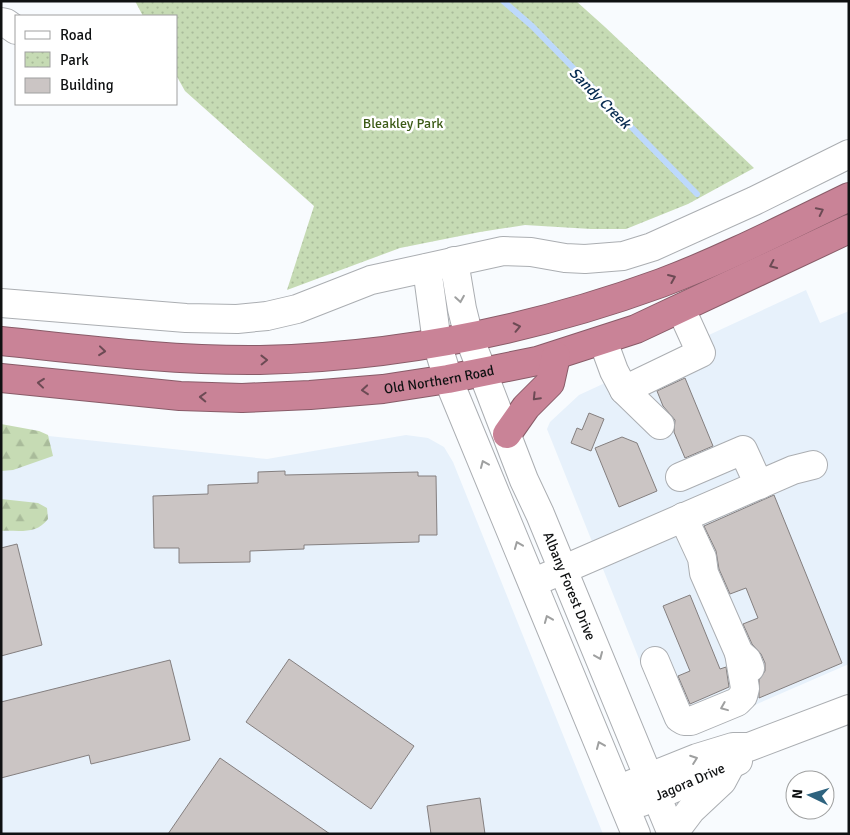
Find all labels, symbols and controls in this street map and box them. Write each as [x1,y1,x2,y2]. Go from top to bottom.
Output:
legend [15,15,178,105]
text: Road [60,26,92,44]
text: Park [60,51,89,69]
water label: Sandy Creek [566,64,635,133]
text: Building [60,76,114,94]
park label: Bleakley Park [363,115,443,132]
one-way arrow [815,207,824,217]
one-way arrow [769,258,778,269]
one-way arrow [667,274,676,285]
one-way arrow [455,295,465,304]
one-way arrow [513,322,522,333]
one-way arrow [98,345,106,356]
one-way arrow [260,354,268,365]
street label: Old Northern Road [383,362,496,398]
one-way arrow [37,378,45,389]
one-way arrow [361,384,369,395]
one-way arrow [199,391,207,402]
one-way arrow [533,391,542,400]
one-way arrow [480,460,491,469]
street label: Albany Forest Drive [539,529,599,643]
one-way arrow [514,542,524,550]
one-way arrow [544,616,554,624]
one-way arrow [593,651,604,660]
one-way arrow [720,701,729,712]
one-way arrow [596,741,607,750]
one-way arrow [690,755,698,765]
street label: Jagora Drive [653,760,728,804]
north arrow [785,770,835,820]
text: N [789,788,806,800]

